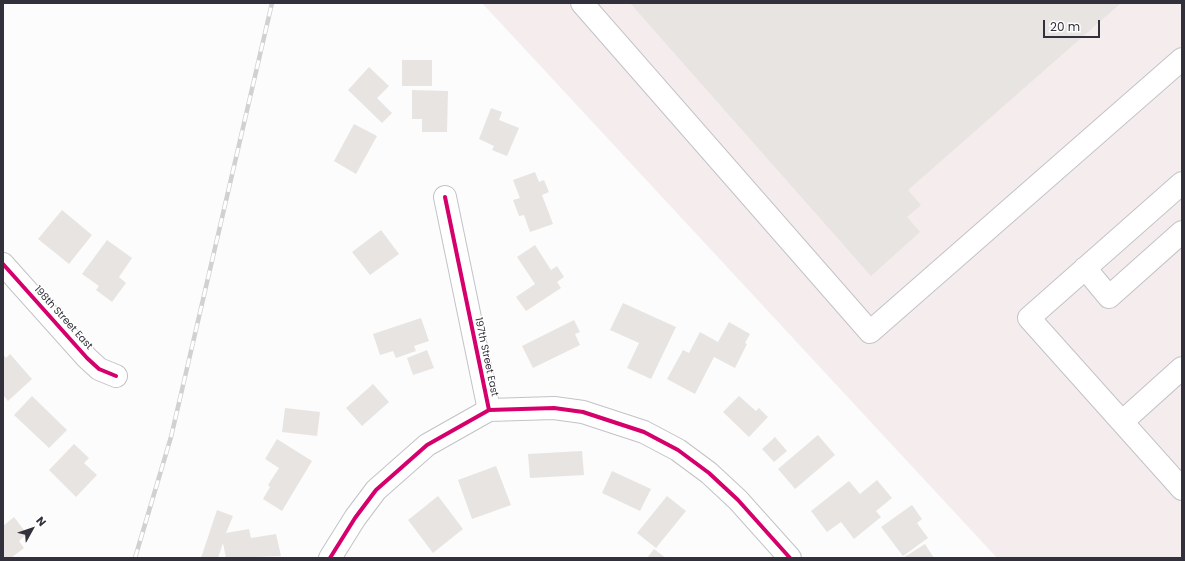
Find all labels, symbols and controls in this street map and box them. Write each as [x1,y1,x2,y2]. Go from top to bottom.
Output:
scale bar [1045,12,1102,38]
text: 20 m [1050,18,1080,35]
street label: 198th Street East [31,284,95,352]
street label: 197th Street East [472,316,500,398]
north arrow [12,509,52,549]
text: N [32,513,50,530]

